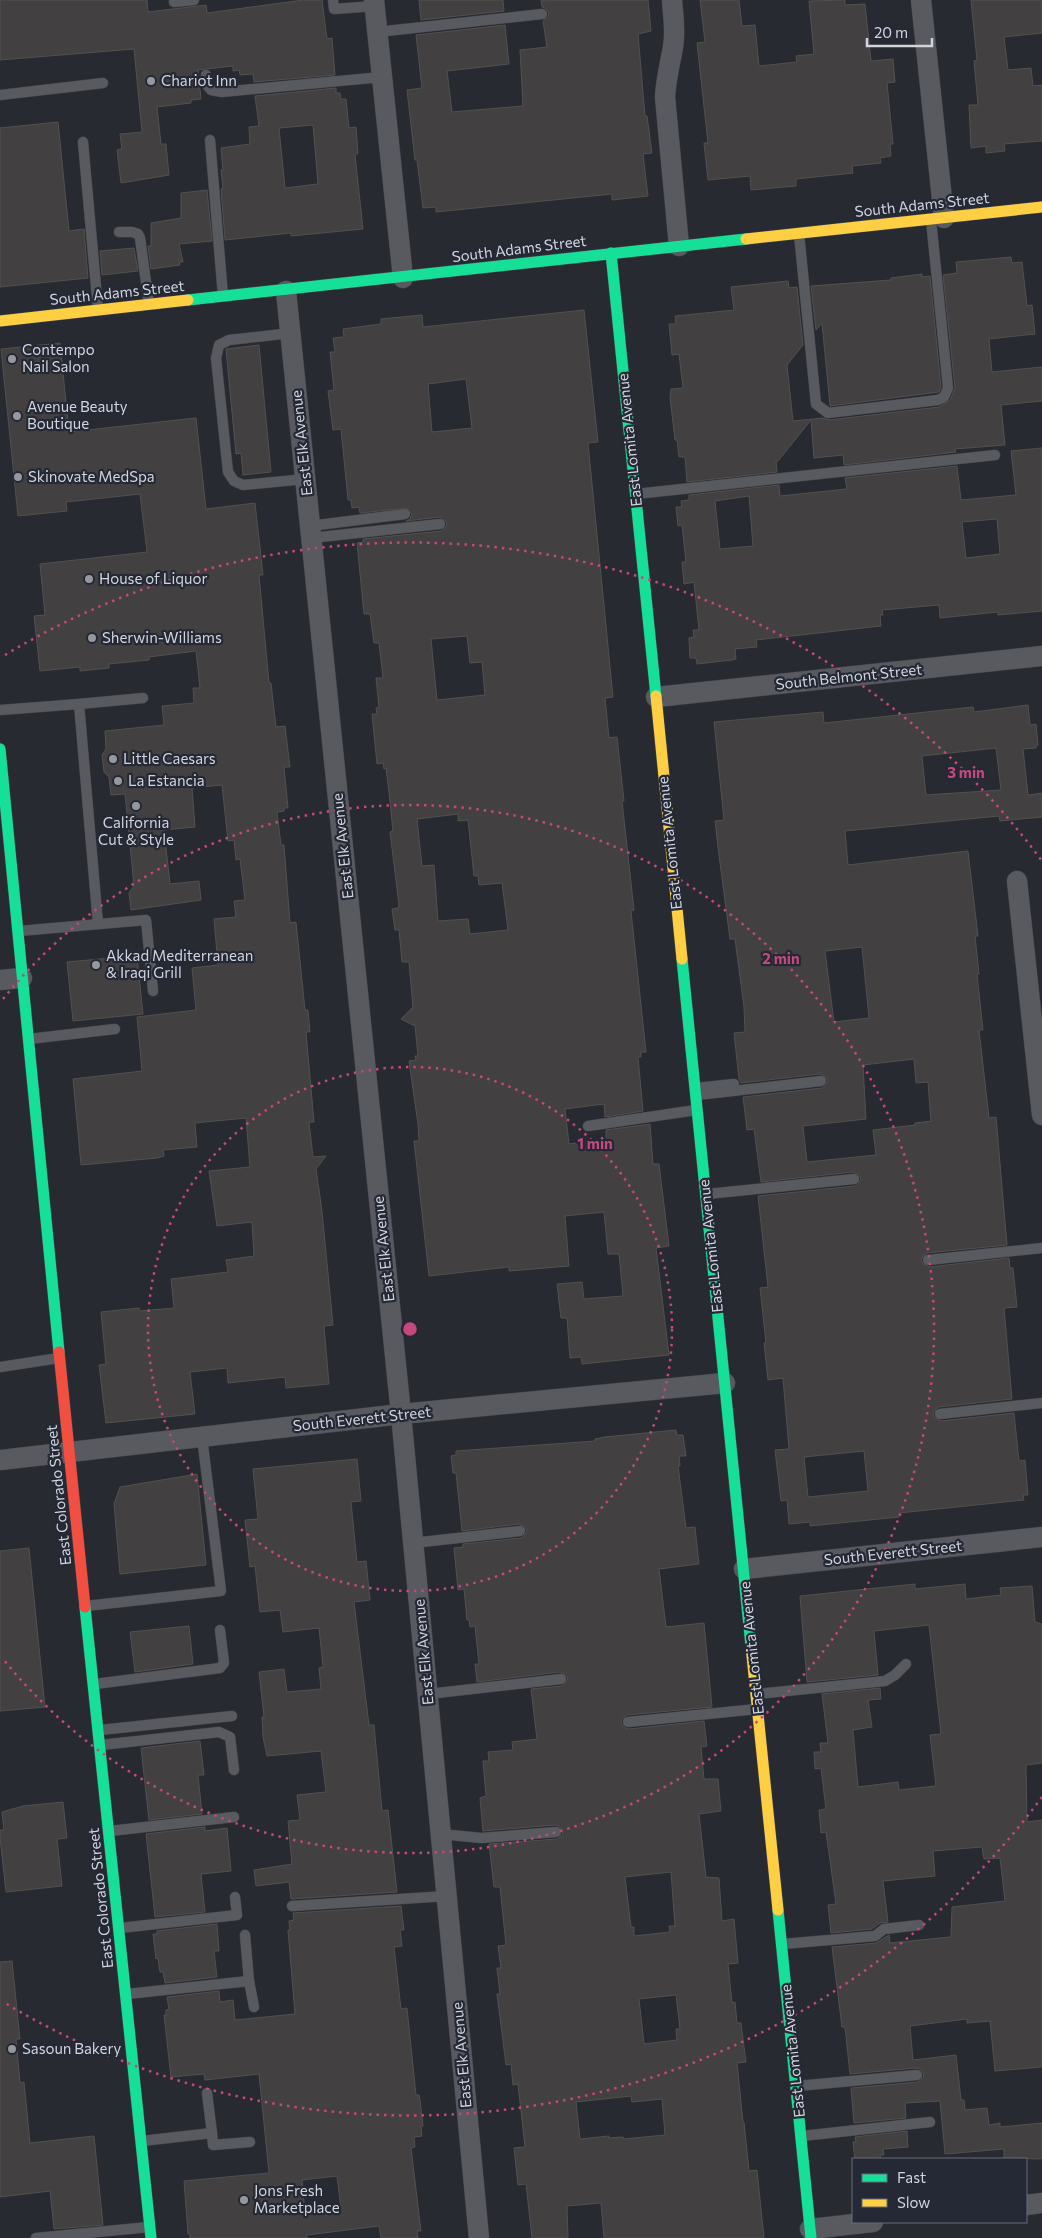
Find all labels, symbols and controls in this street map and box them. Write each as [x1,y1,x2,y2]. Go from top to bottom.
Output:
scale bar [867,15,932,47]
text: 20 m [874,23,908,41]
place label: Chariot Inn [161,71,237,89]
marker: Chariot Inn [145,75,157,87]
street label: South Adams Street [854,188,990,220]
street label: South Adams Street [451,231,587,265]
street label: South Adams Street [49,276,185,308]
place label: Contempo Nail Salon [22,340,95,375]
marker: Contempo Nail Salon [6,353,18,365]
street label: East Lomita Avenue [613,372,645,508]
street label: East Elk Avenue [286,389,316,497]
place label: Avenue Beauty Boutique [27,397,128,432]
marker: Avenue Beauty Boutique [11,410,23,422]
place label: Skinovate MedSpa [28,467,155,485]
marker: Skinovate MedSpa [12,471,24,483]
place label: House of Liquor [99,569,207,587]
marker: House of Liquor [83,573,95,585]
place label: Sherwin-Williams [102,628,222,646]
marker: Sherwin-Williams [86,632,98,644]
street label: South Belmont Street [775,659,923,693]
place label: Little Caesars [123,749,216,767]
marker: Little Caesars [107,753,119,765]
text: 3 min [947,763,985,781]
place label: La Estancia [128,771,205,789]
marker: La Estancia [112,775,124,787]
street label: East Lomita Avenue [653,775,685,911]
street label: East Elk Avenue [327,792,357,900]
marker: California Cut & Style [130,800,142,812]
place label: California Cut & Style [98,813,174,848]
place label: Akkad Mediterranean & Iraqi Grill [106,946,253,981]
text: 2 min [762,949,800,967]
marker: Akkad Mediterranean & Iraqi Grill [90,959,102,971]
text: 1 min [577,1134,613,1152]
street label: East Lomita Avenue [694,1178,726,1314]
street label: East Elk Avenue [368,1195,398,1303]
centre of rings [401,1320,419,1338]
street label: South Everett Street [292,1402,432,1434]
street label: East Colorado Street [42,1424,74,1566]
street label: South Everett Street [823,1536,963,1568]
street label: East Lomita Avenue [735,1580,767,1716]
street label: East Elk Avenue [409,1598,437,1706]
street label: East Colorado Street [84,1827,116,1969]
street label: East Lomita Avenue [776,1983,808,2119]
street label: East Elk Avenue [447,2001,475,2109]
place label: Sasoun Bakery [22,2039,121,2057]
marker: Sasoun Bakery [6,2043,18,2055]
legend [852,2158,1027,2223]
text: Fast [897,2168,926,2186]
place label: Jons Fresh Marketplace [254,2181,340,2216]
text: Slow [897,2193,930,2211]
marker: Jons Fresh Marketplace [238,2194,250,2206]

